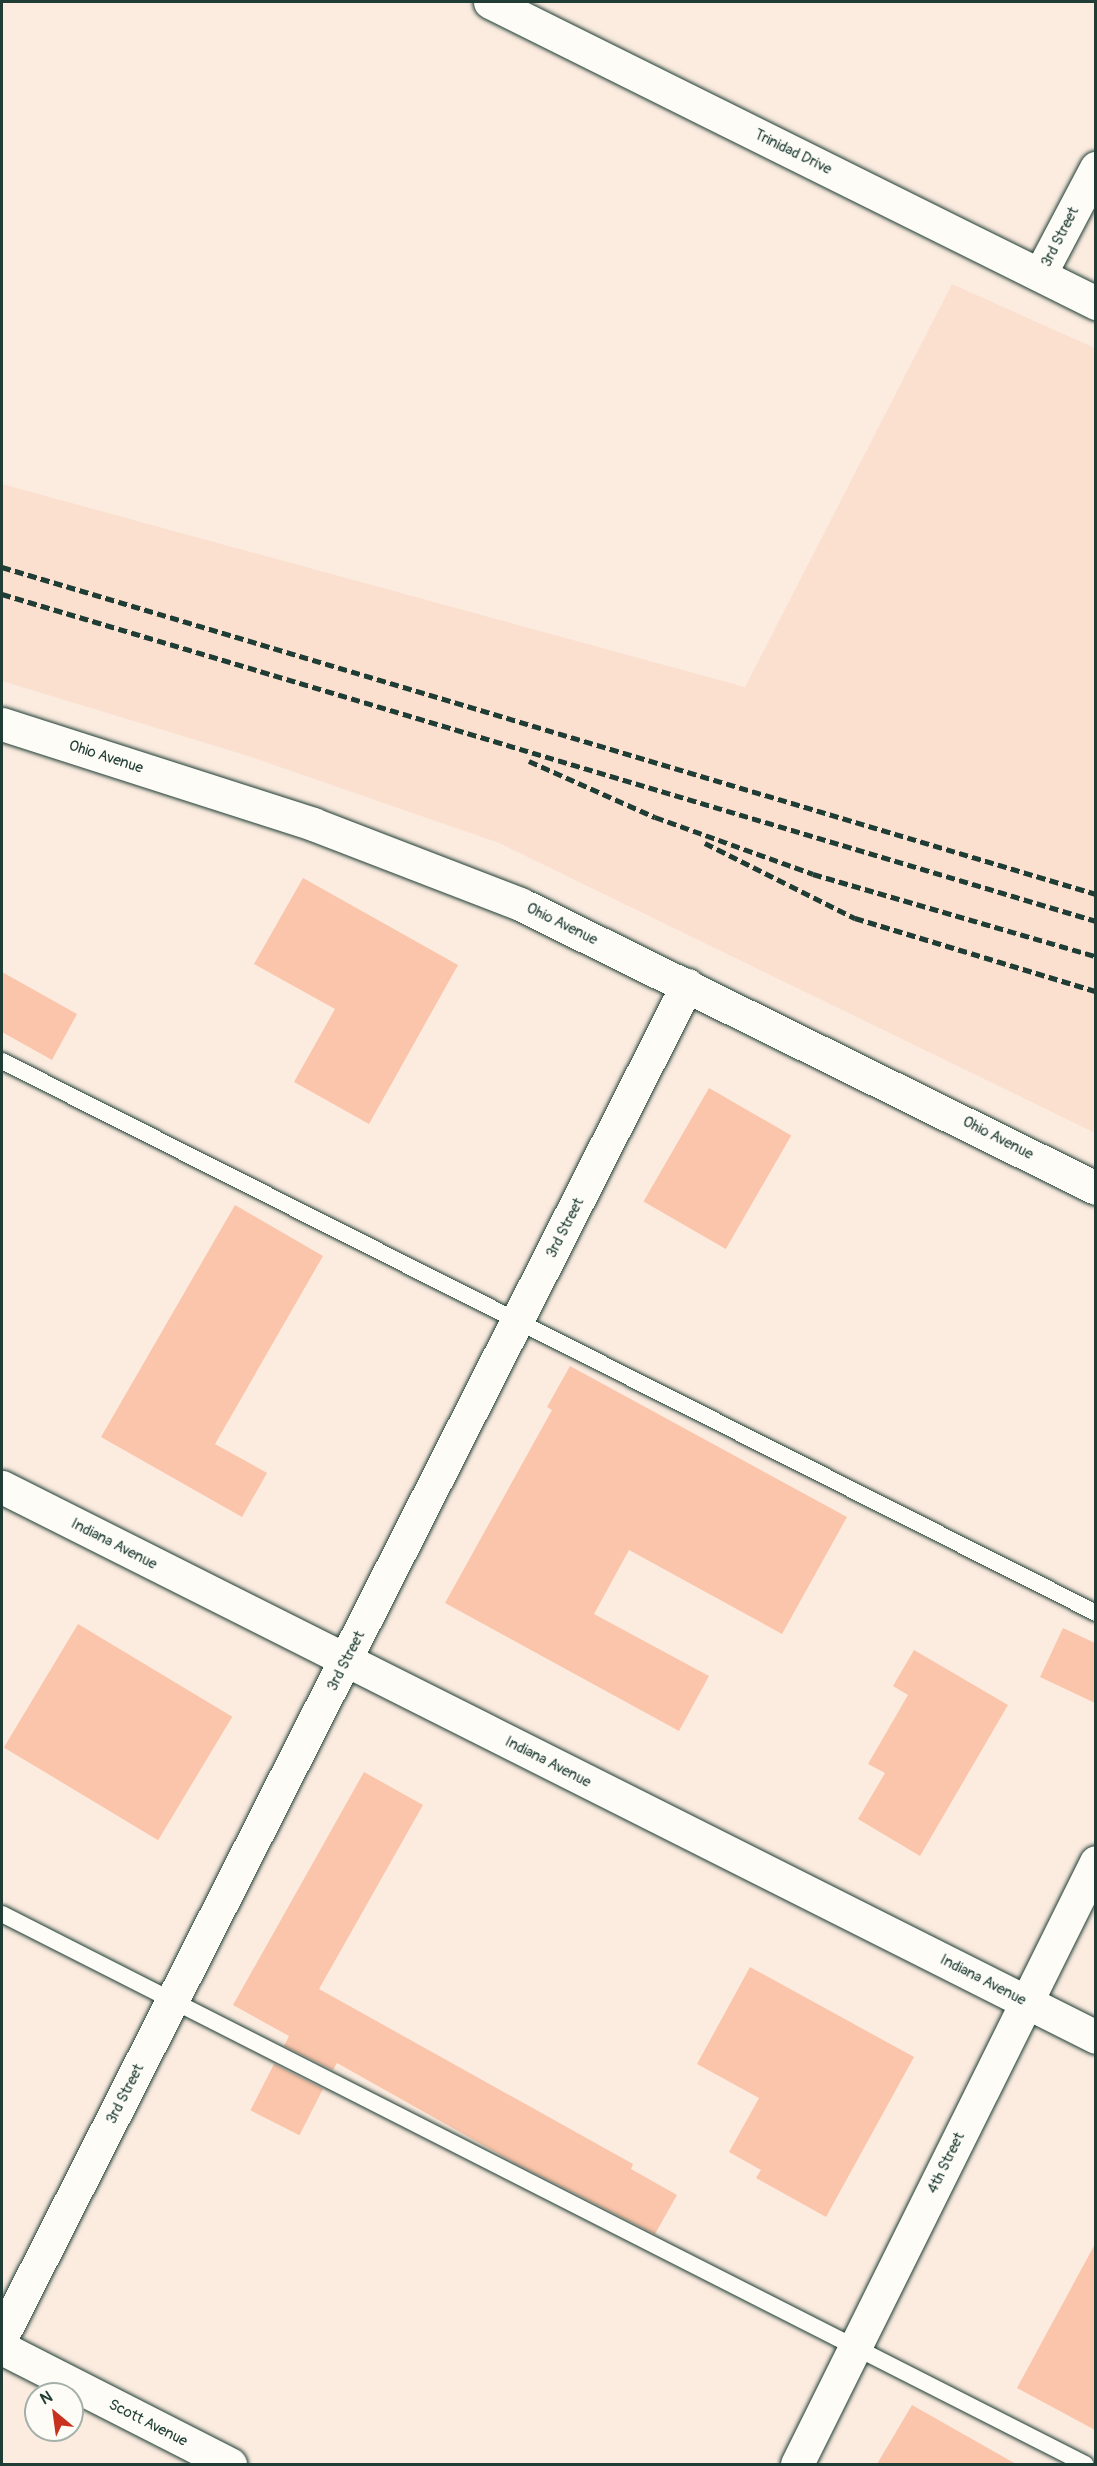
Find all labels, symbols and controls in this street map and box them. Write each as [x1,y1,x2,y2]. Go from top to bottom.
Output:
street label: Trinidad Drive [751,126,835,178]
street label: 3rd Street [1037,204,1083,270]
street label: Ohio Avenue [67,737,145,777]
street label: Ohio Avenue [524,899,600,949]
street label: Ohio Avenue [960,1113,1036,1163]
street label: 3rd Street [542,1195,588,1261]
street label: Indiana Avenue [68,1515,160,1573]
street label: 3rd Street [323,1628,369,1694]
street label: Indiana Avenue [502,1733,594,1791]
street label: Indiana Avenue [937,1951,1029,2009]
street label: 3rd Street [102,2061,148,2127]
street label: 4th Street [924,2130,968,2196]
north arrow [24,2382,84,2442]
text: N [37,2387,56,2409]
street label: Scott Avenue [106,2395,190,2451]

